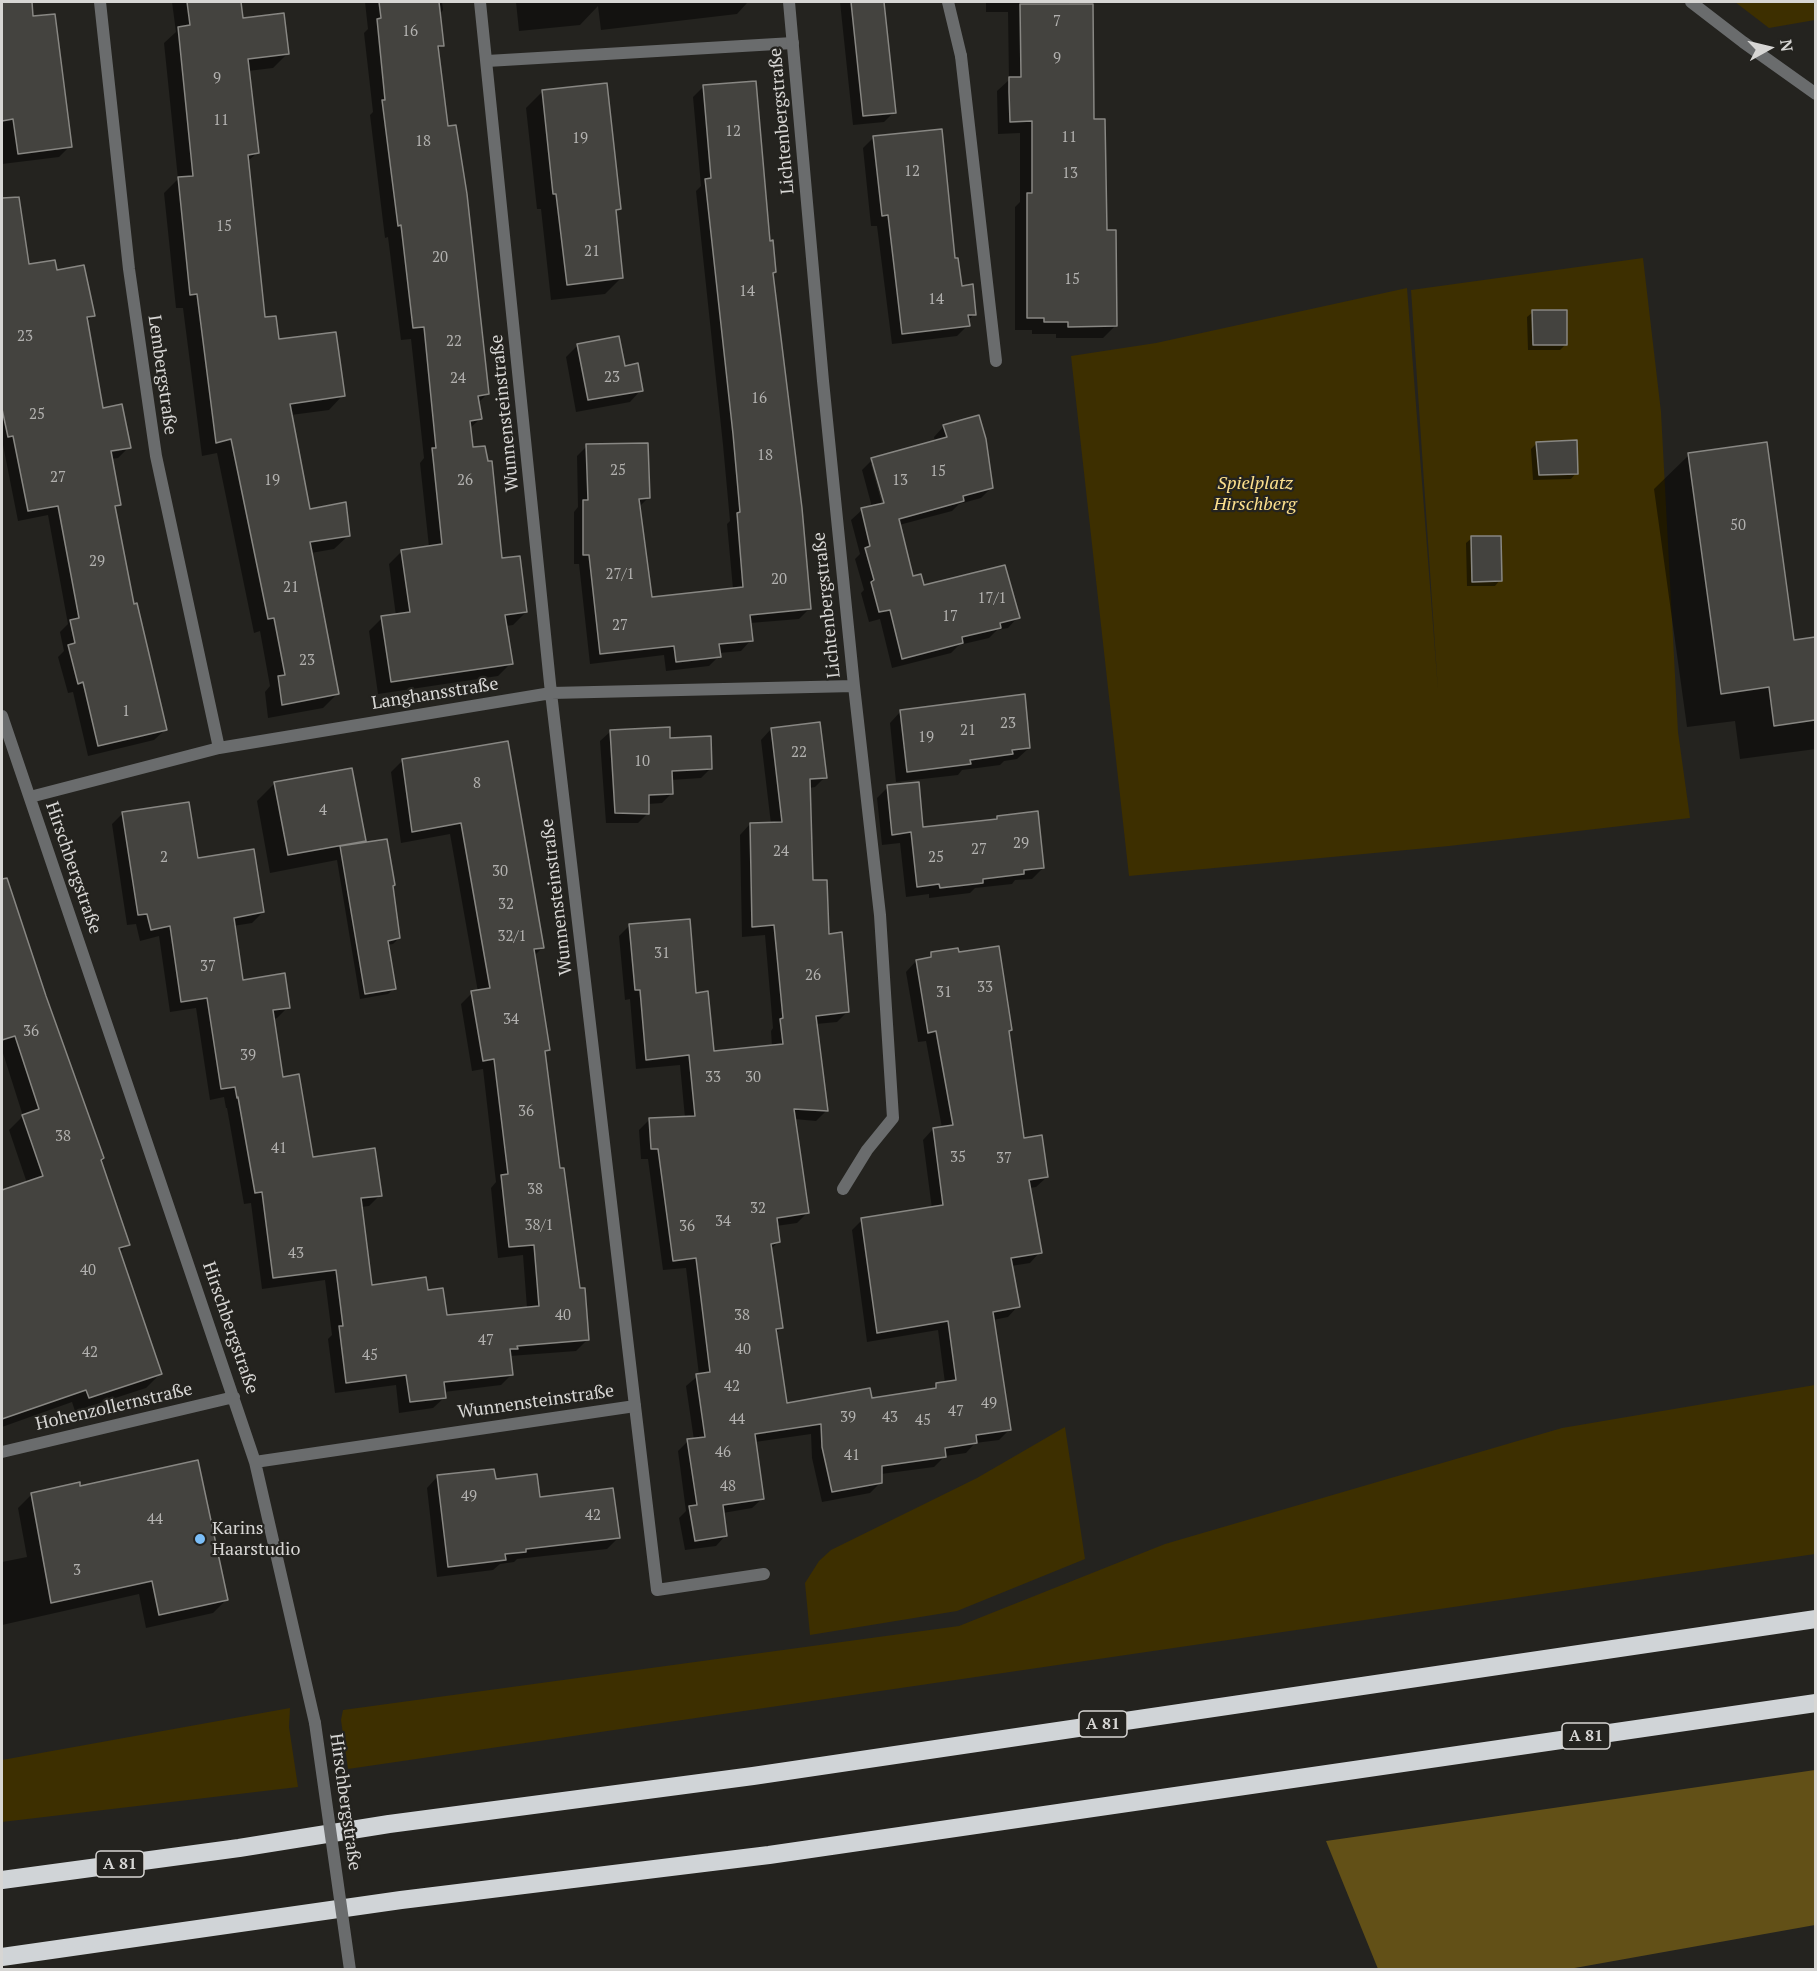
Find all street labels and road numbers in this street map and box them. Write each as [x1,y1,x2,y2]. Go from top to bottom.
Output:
street label: Lichtenbergstraße [765,47,799,195]
street label: Lembergstraße [143,314,181,436]
street label: Wunnensteinstraße [486,333,524,493]
street label: Lichtenbergstraße [809,531,845,679]
street label: Langhansstraße [370,673,500,715]
street label: Hirschbergstraße [40,799,106,937]
street label: Wunnensteinstraße [537,817,577,977]
street label: Hirschbergstraße [197,1259,263,1397]
street label: Hohenzollernstraße [33,1378,195,1436]
street label: Wunnensteinstraße [456,1380,616,1424]
road number: A 81 [1079,1711,1127,1737]
road number: A 81 [1562,1723,1610,1749]
street label: Hirschbergstraße [325,1732,365,1872]
road number: A 81 [96,1851,144,1877]

